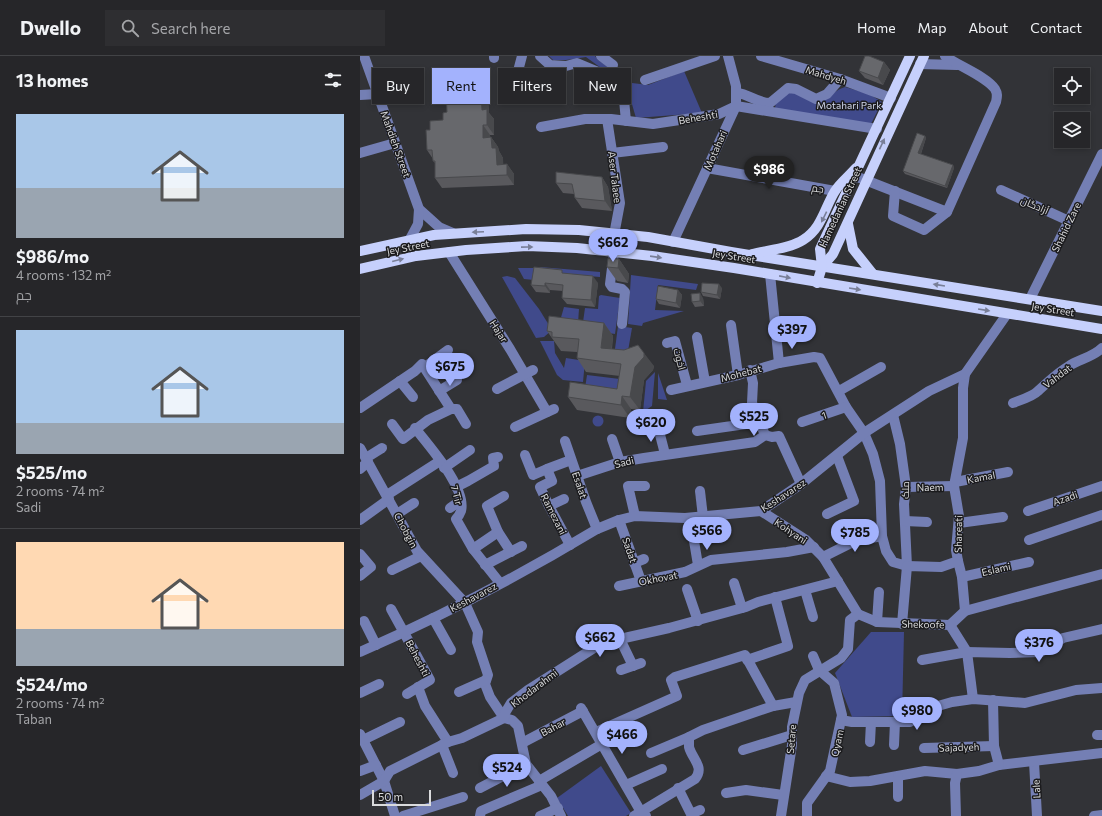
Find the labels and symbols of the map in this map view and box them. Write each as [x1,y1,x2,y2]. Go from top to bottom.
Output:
street label: Mahdyeh [804,63,848,87]
park label: Motahari Park [816,99,882,111]
street label: Beheshti [677,108,719,126]
street label: Mahdieh Street [378,109,414,179]
street label: Motahari [701,128,729,172]
one-way arrow [880,138,886,150]
street label: Aser Talaee [606,151,624,203]
pin: $986 [745,156,793,190]
street label: Hamedanian Street [816,165,864,249]
street label: جم [811,181,825,197]
street label: آزادگان [1019,194,1051,217]
street label: Shahid Zare [1049,200,1083,254]
one-way arrow [821,211,827,222]
one-way arrow [471,229,484,235]
pin: $662 [589,229,637,263]
street label: Jey Street [386,237,430,257]
one-way arrow [521,244,534,250]
street label: Jey Street [712,247,756,265]
one-way arrow [650,254,663,260]
one-way arrow [392,257,404,263]
one-way arrow [779,274,791,280]
one-way arrow [933,282,945,288]
one-way arrow [849,287,861,293]
street label: Jey Street [1031,300,1075,318]
one-way arrow [978,307,990,313]
pin: $397 [768,316,816,350]
street label: Hajar [487,317,511,345]
street label: اخوت [671,347,689,371]
pin: $675 [426,353,474,387]
street label: Vahdat [1040,361,1074,391]
street label: Mohebat [719,362,763,384]
pin: $525 [730,403,778,437]
pin: $620 [627,409,675,443]
street label: 1 [820,409,828,421]
street label: Sadi [613,454,635,470]
street label: Kamal [966,468,996,486]
street label: Esalat [570,470,590,500]
street label: Keshavarez [758,476,808,514]
street label: ملک [899,481,911,499]
street label: Naem [917,481,943,493]
street label: 7 Tir [449,484,465,506]
street label: Azadi [1051,488,1079,508]
street label: Ramezani [539,491,569,537]
street label: Chobgin [392,510,420,550]
street label: Shareati [952,515,964,553]
street label: Kohyani [772,516,810,546]
pin: $566 [683,517,731,551]
pin: $785 [831,519,879,553]
street label: Sadat [620,536,640,564]
street label: Eslami [980,560,1012,578]
street label: Okhovat [637,568,679,588]
street label: Keshavarez [448,580,499,614]
street label: Shekoofe [901,618,945,630]
pin: $662 [576,624,624,658]
pin: $376 [1015,629,1063,663]
street label: Beheshti [403,638,433,678]
street label: Khodarahmi [508,666,560,710]
pin: $980 [893,697,941,731]
street label: Bahar [538,715,568,739]
pin: $466 [598,721,646,755]
street label: Setare [784,724,798,754]
street label: Qyam [828,728,846,758]
street label: Sajadyeh [938,740,980,754]
pin: $524 [483,754,531,788]
street label: Lale [1030,779,1042,799]
scale bar [372,788,431,807]

